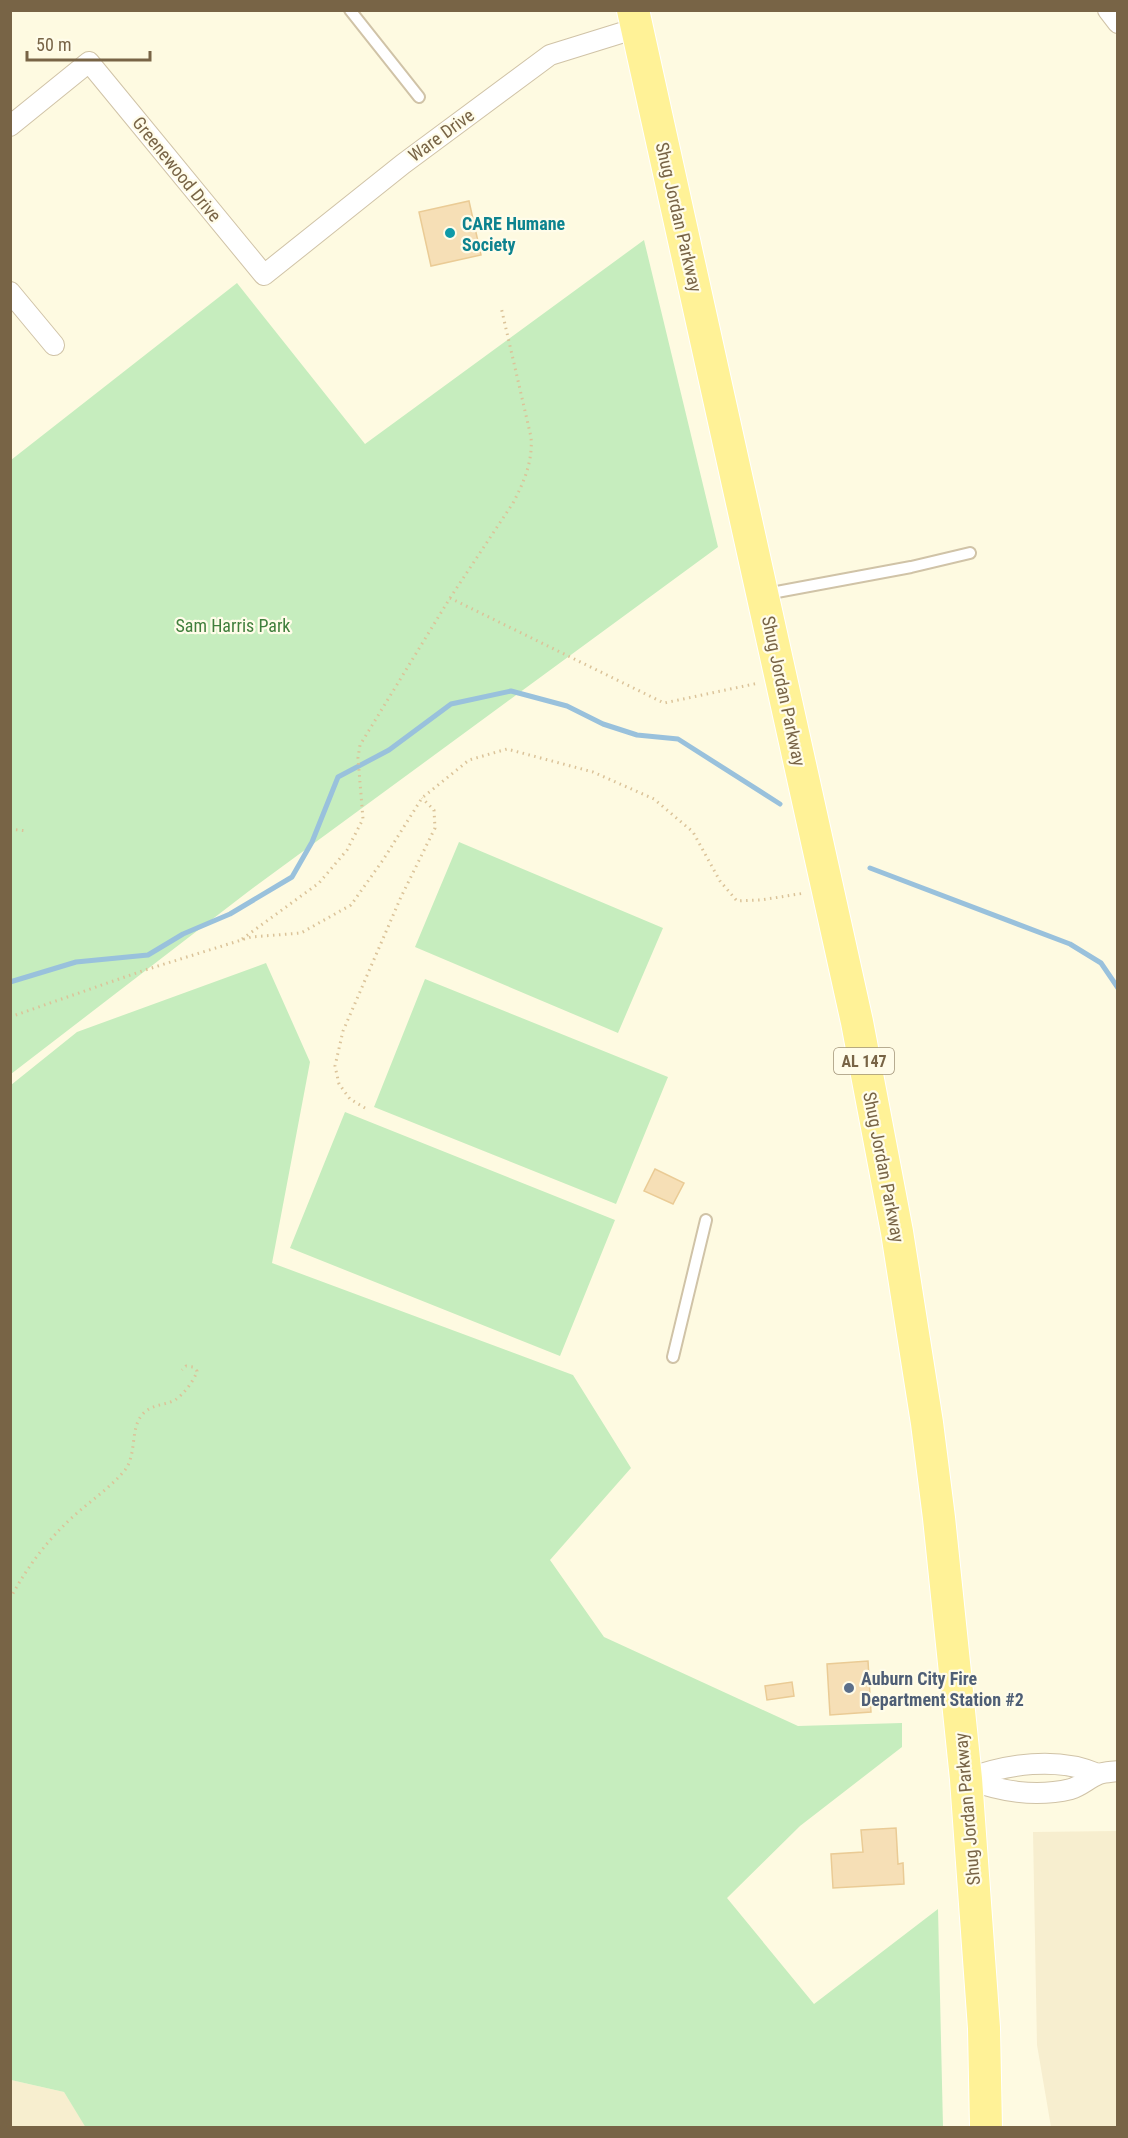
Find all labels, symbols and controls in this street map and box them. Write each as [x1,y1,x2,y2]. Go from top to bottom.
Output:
scale bar [27,24,150,62]
text: 50 m [36,34,71,55]
street label: Ware Drive [404,104,478,166]
street label: Greenewood Drive [128,112,226,226]
street label: Shug Jordan Parkway [652,140,707,294]
place label: CARE Humane Society [462,213,566,255]
marker: CARE Humane Society [443,226,457,240]
street label: Shug Jordan Parkway [758,614,810,768]
park label: Sam Harris Park [176,615,290,636]
road number: AL 147 [834,1048,894,1074]
street label: Shug Jordan Parkway [859,1090,909,1245]
place label: Auburn City Fire Department Station #2 [861,1668,1024,1710]
marker: Auburn City Fire Department Station #2 [842,1681,856,1695]
street label: Shug Jordan Parkway [950,1731,984,1886]

